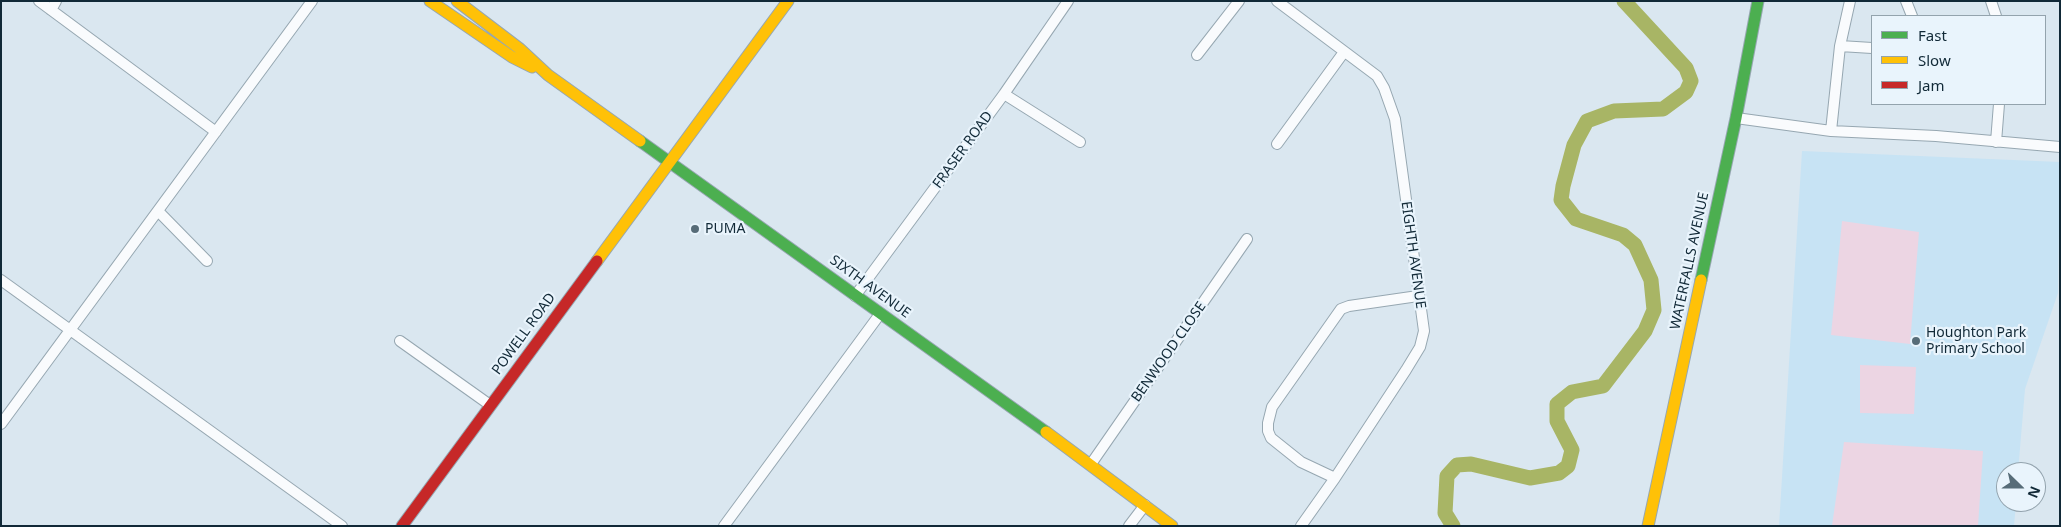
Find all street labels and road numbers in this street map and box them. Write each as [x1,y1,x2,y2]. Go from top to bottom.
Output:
street label: FRASER ROAD [929,108,997,192]
street label: WATERFALLS AVENUE [1667,191,1713,331]
street label: EIGHTH AVENUE [1397,200,1429,310]
street label: SIXTH AVENUE [826,252,914,322]
street label: POWELL ROAD [489,290,559,378]
street label: BENWOOD CLOSE [1128,299,1210,405]

